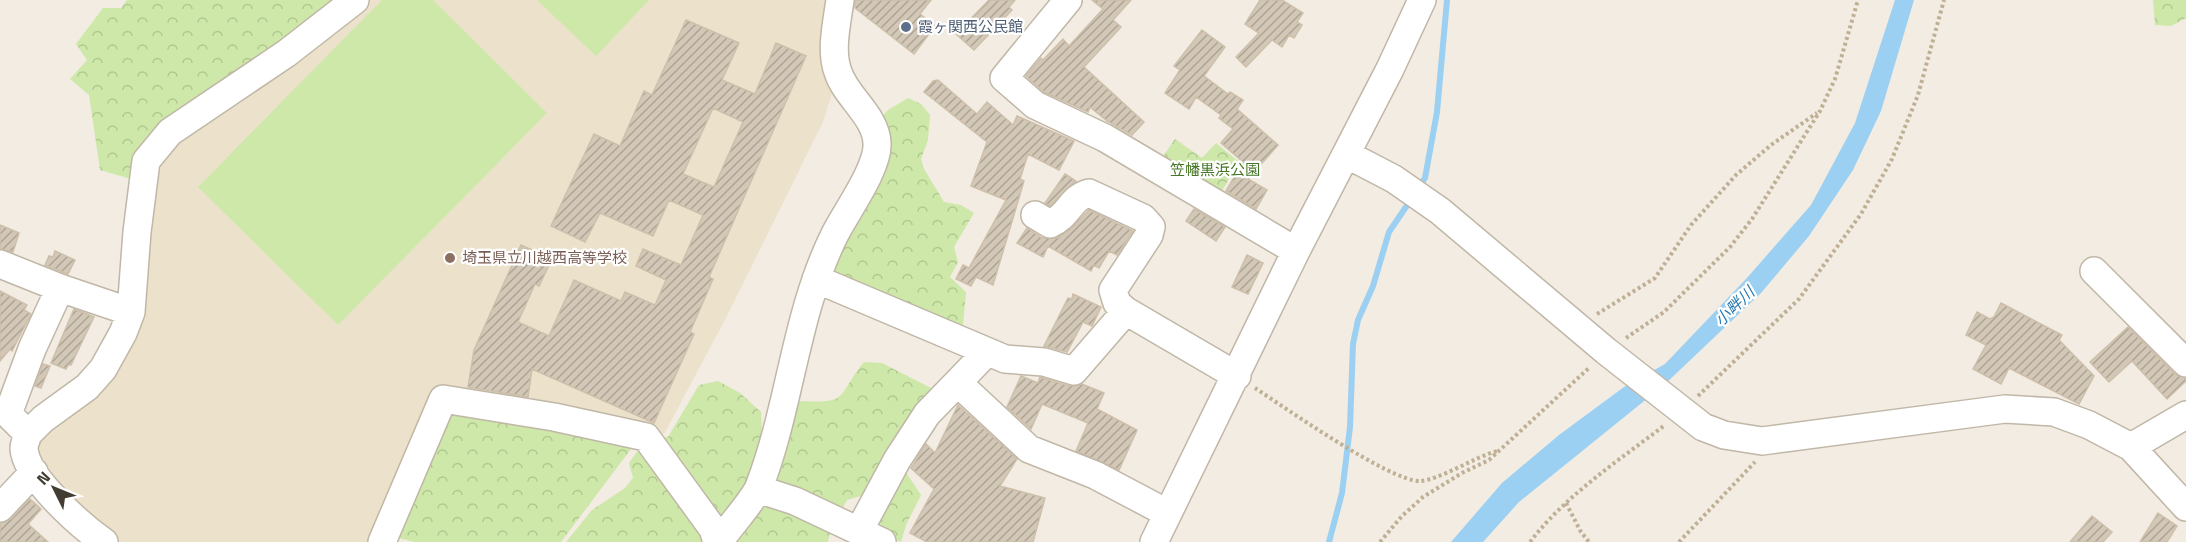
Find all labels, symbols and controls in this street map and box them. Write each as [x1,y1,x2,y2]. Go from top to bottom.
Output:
place label: 霞ヶ関西公民館 [918,15,1023,38]
marker: 霞ヶ関西公民館 [899,20,913,34]
park label: 笠幡黒浜公園 [1170,158,1260,181]
place label: 埼玉県立川越西高等学校 [462,246,627,269]
marker: 埼玉県立川越西高等学校 [443,251,457,265]
water label: 小畔川 [1708,279,1761,331]
north arrow [24,458,84,518]
text: N [30,466,56,490]

